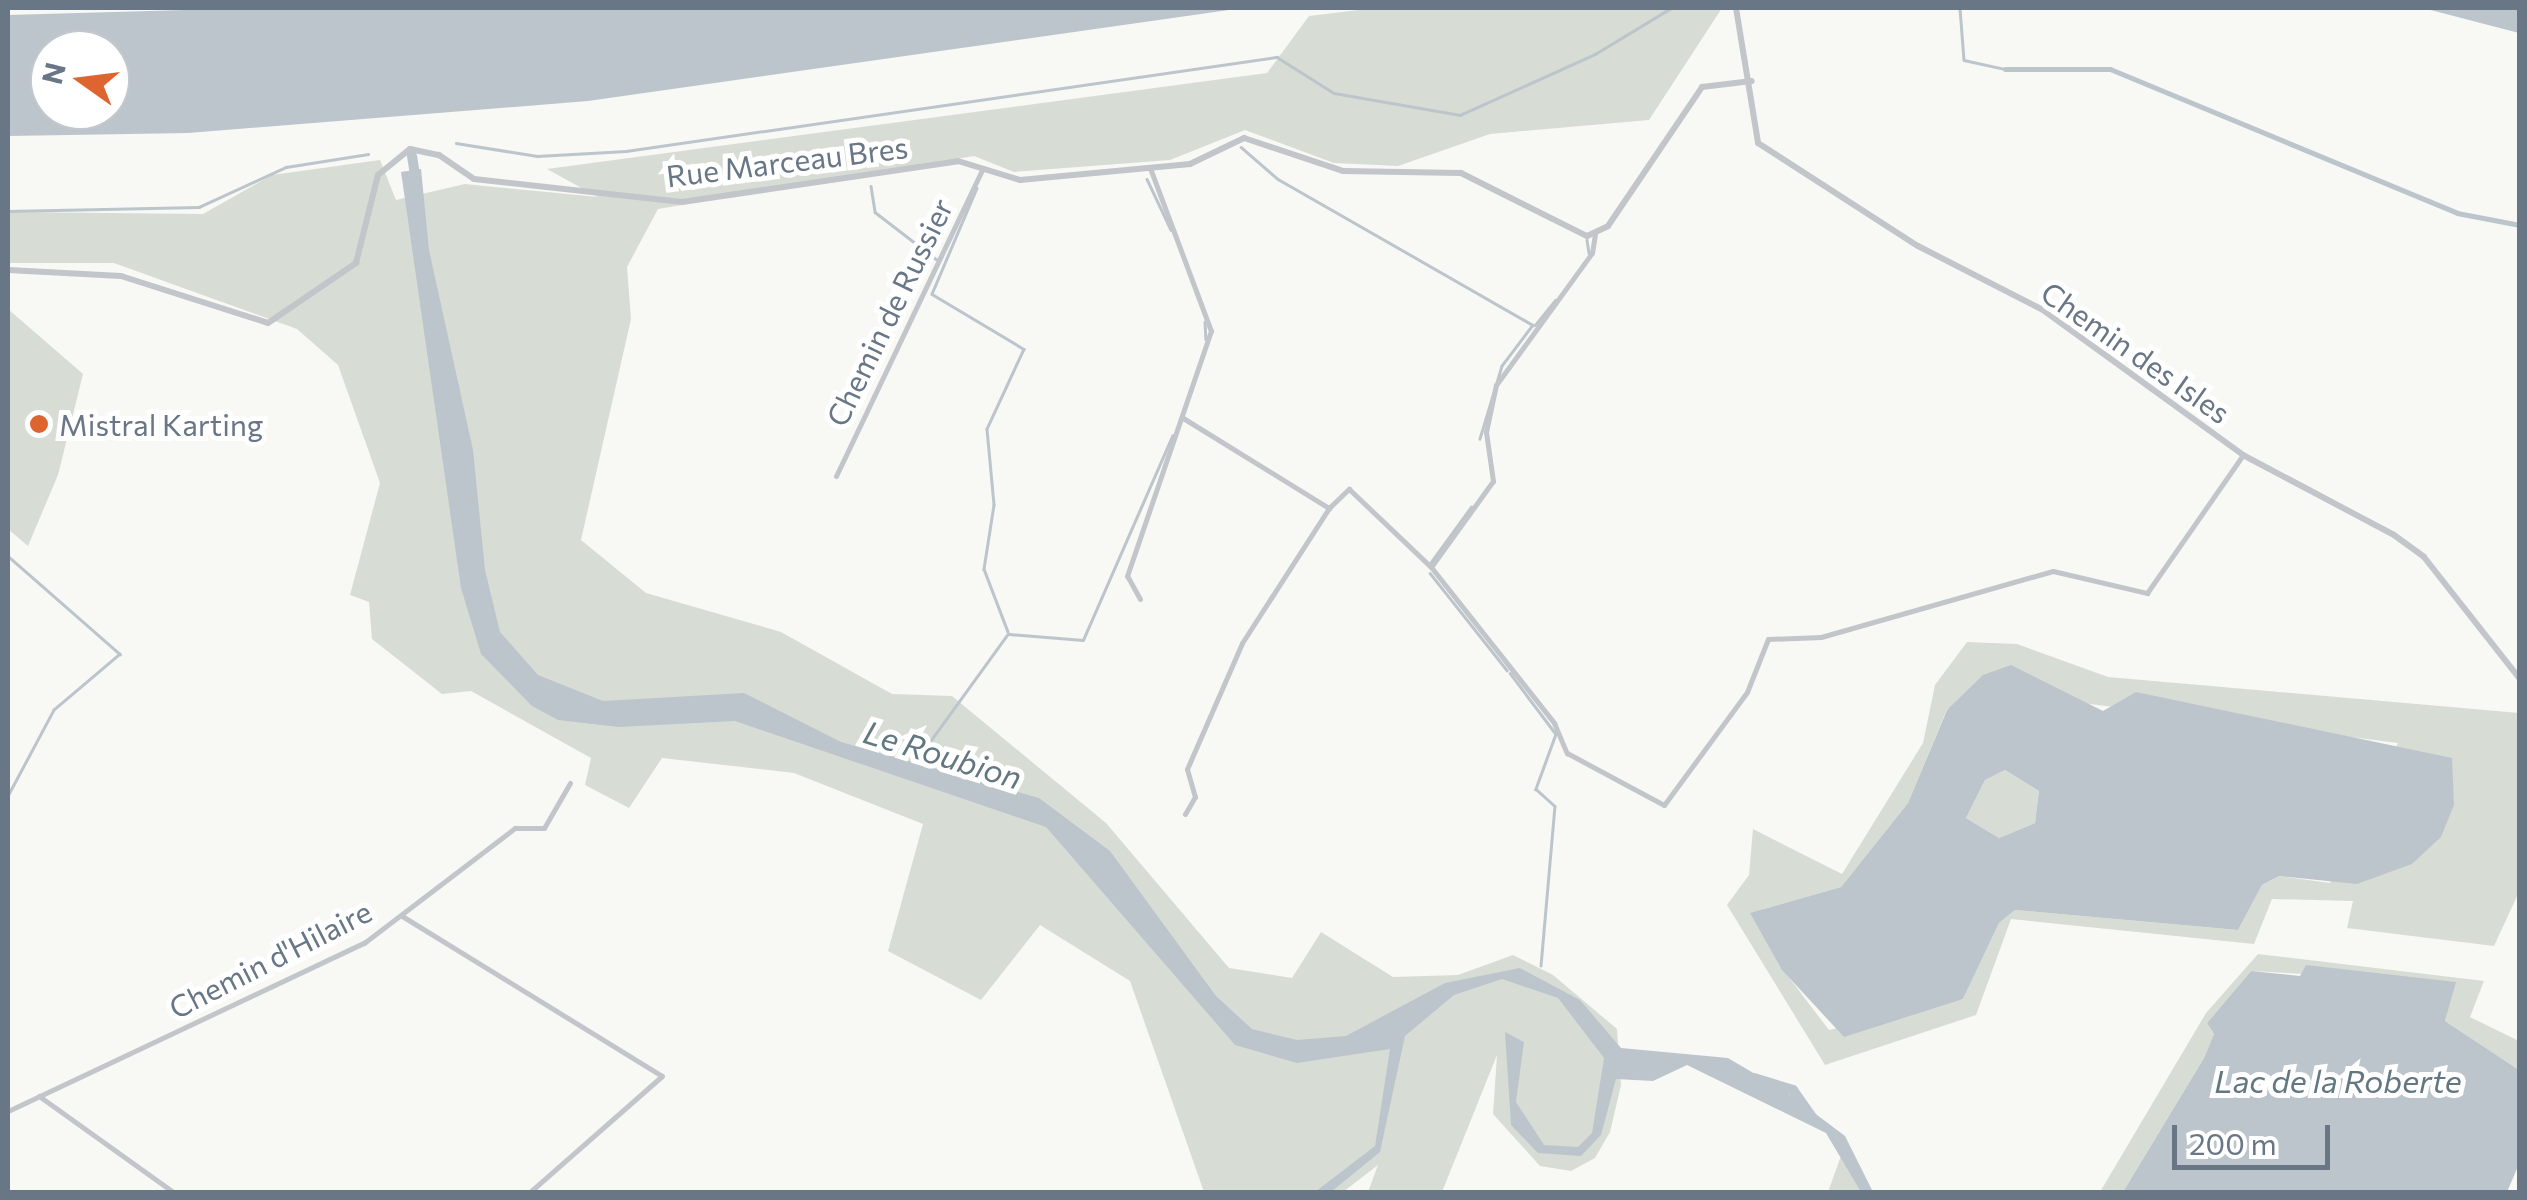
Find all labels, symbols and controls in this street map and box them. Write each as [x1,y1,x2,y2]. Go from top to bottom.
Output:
north arrow [30,30,130,130]
text: N [34,59,72,88]
street label: Rue Marceau Bres [664,128,910,194]
street label: Chemin de Russier [818,192,960,432]
street label: Chemin des Isles [2035,274,2237,430]
place label: Mistral Karting [59,406,263,442]
marker: Mistral Karting [28,413,50,435]
water label: Le Roubion [859,712,1027,796]
street label: Chemin d'Hilaire [163,893,377,1025]
water label: Lac de la Roberte [2214,1061,2462,1099]
scale bar [2177,1105,2334,1167]
text: 200 m [2189,1124,2277,1161]

